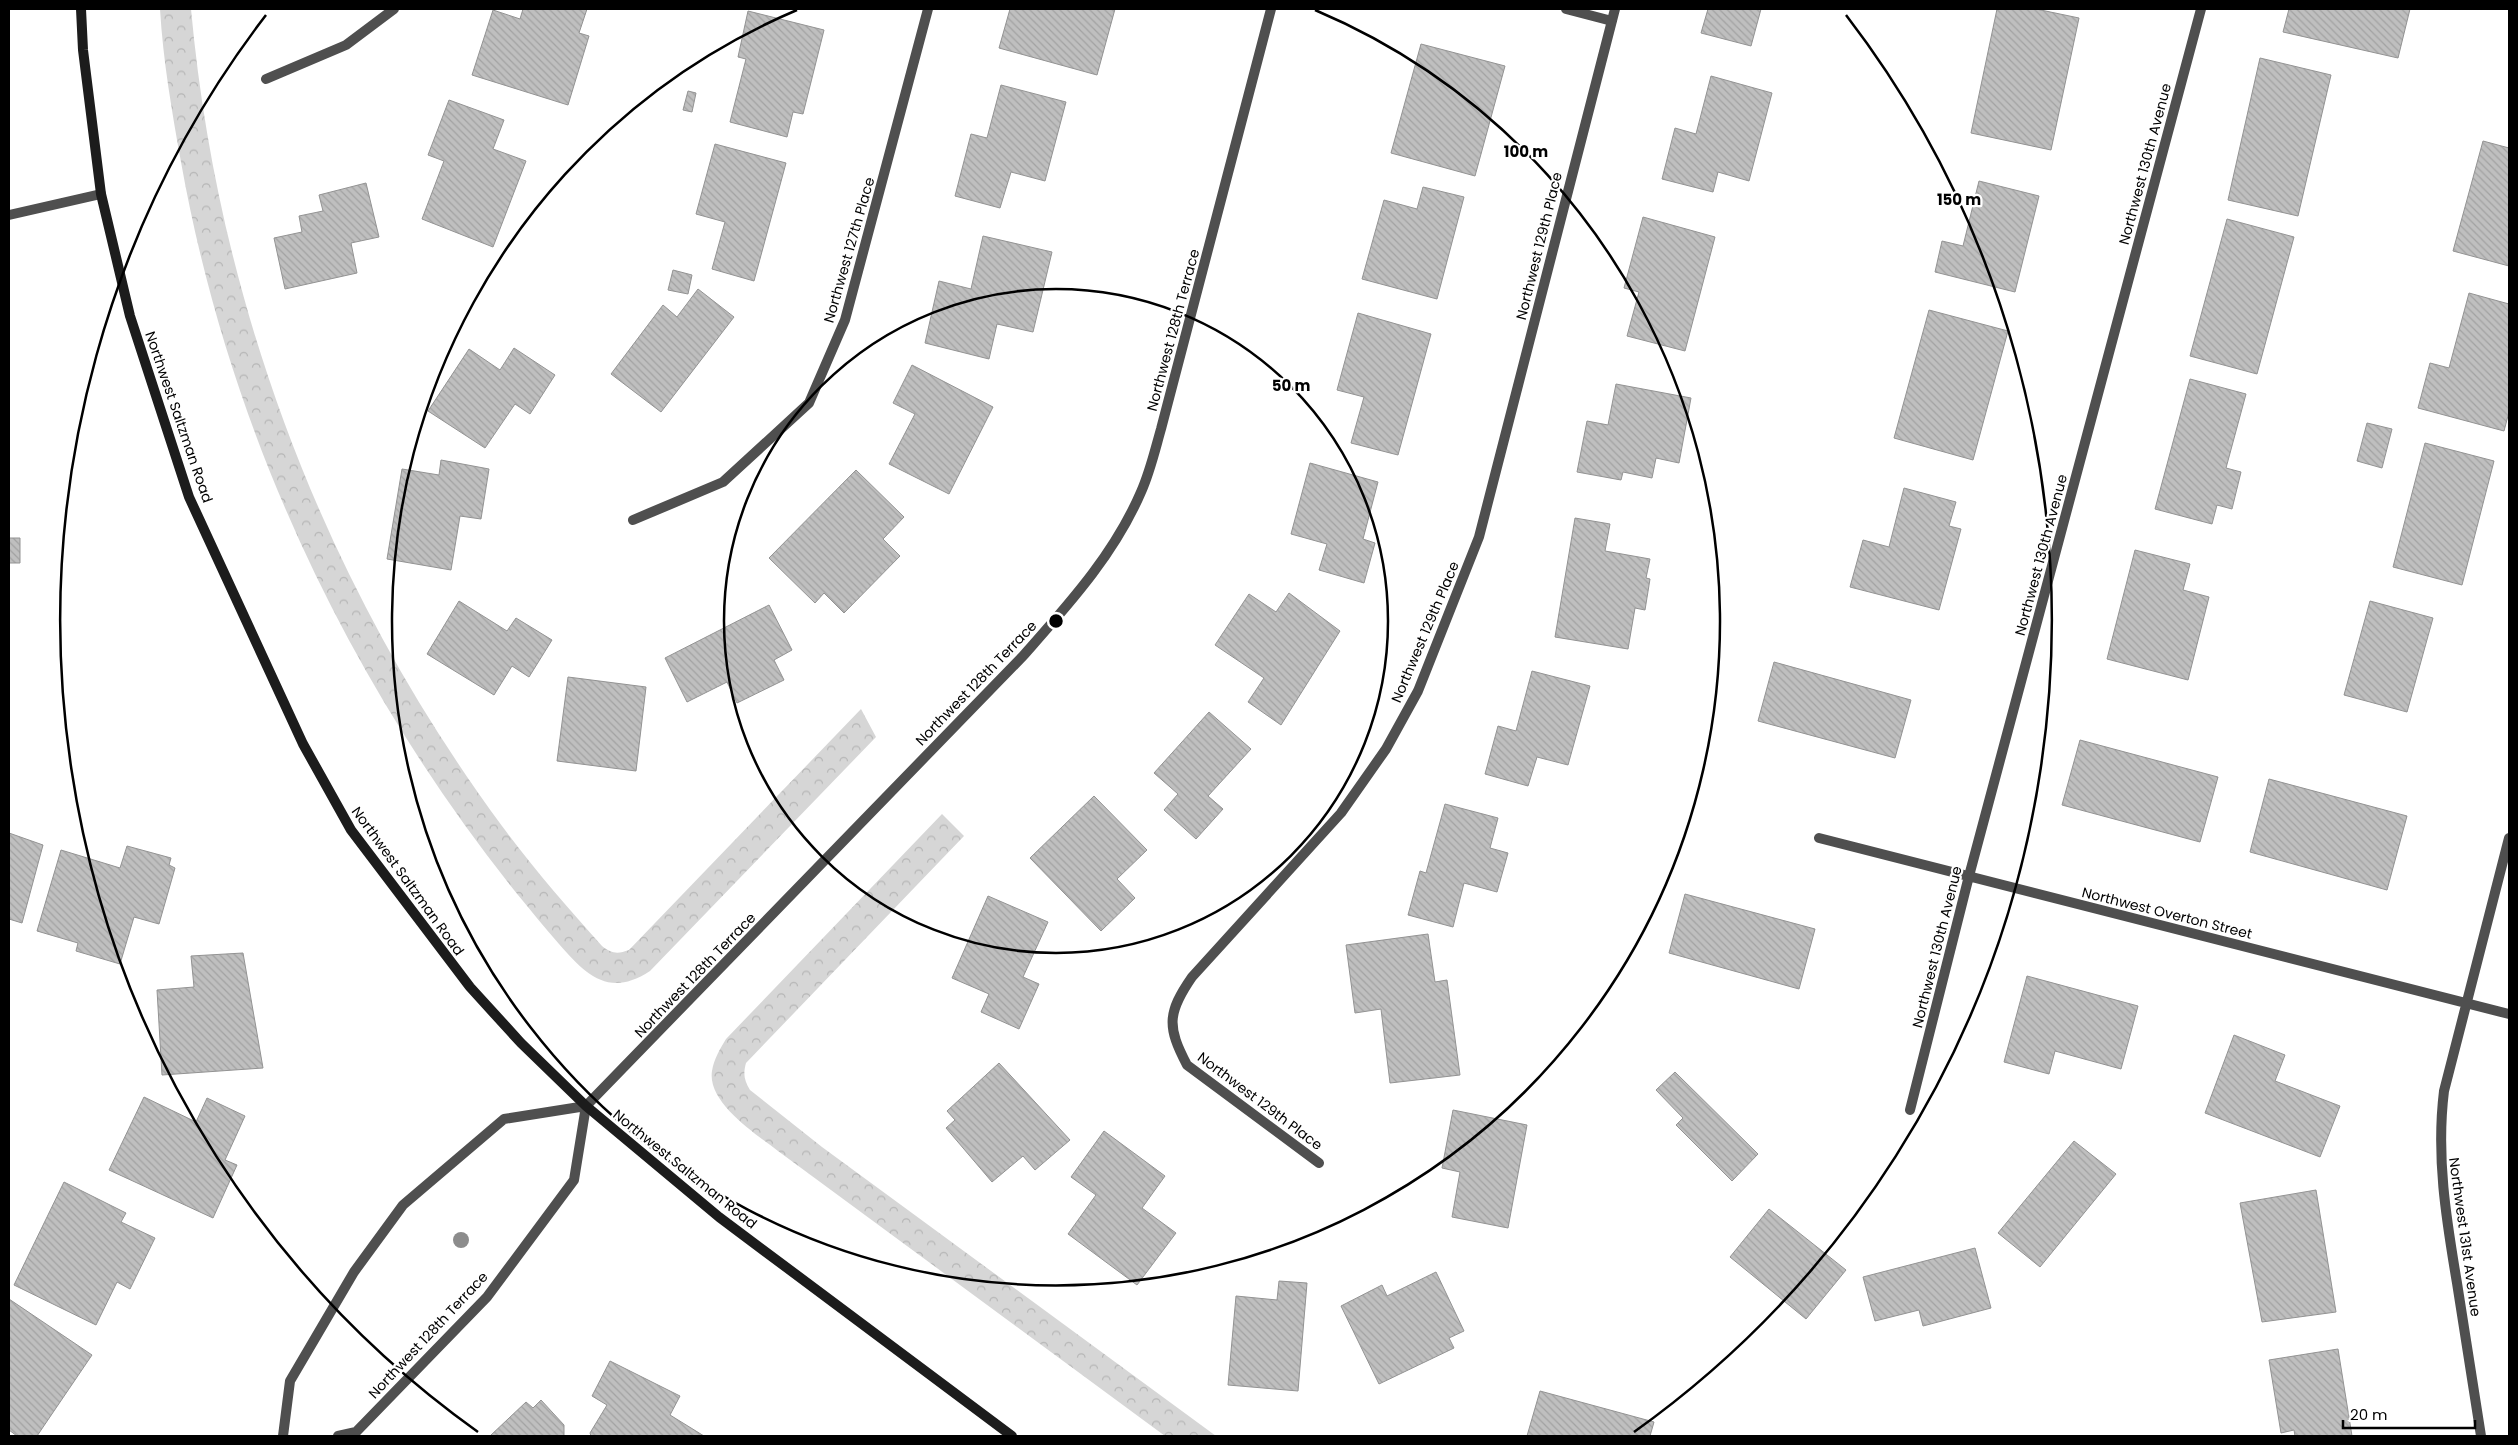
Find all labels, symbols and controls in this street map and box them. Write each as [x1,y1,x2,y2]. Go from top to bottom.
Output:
street label: Northwest 130th Avenue [2114,81,2176,247]
text: 100 m [1504,141,1548,162]
street label: Northwest 129th Place [1511,170,1567,322]
street label: Northwest 127th Place [819,175,879,325]
text: 150 m [1937,189,1981,210]
street label: Northwest 128th Terrace [1142,247,1204,413]
street label: Northwest Saltzman Road [140,329,218,505]
text: 50 m [1272,375,1310,396]
street label: Northwest 130th Avenue [2010,472,2072,638]
street label: Northwest 129th Place [1386,558,1464,706]
centre of rings [1047,612,1065,630]
street label: Northwest 128th Terrace [911,616,1041,750]
street label: Northwest Saltzman Road [347,802,469,960]
street label: Northwest 130th Avenue [1907,864,1967,1030]
street label: Northwest Overton Street [2080,882,2254,944]
street label: Northwest 128th Terrace [630,908,760,1042]
street label: Northwest 129th Place [1193,1047,1327,1155]
street label: Northwest Saltzman Road [609,1105,761,1233]
street label: Northwest 131st Avenue [2444,1156,2486,1318]
street label: Northwest 128th Terrace [364,1267,492,1403]
scale bar [2343,1398,2476,1430]
text: 20 m [2350,1404,2388,1425]

